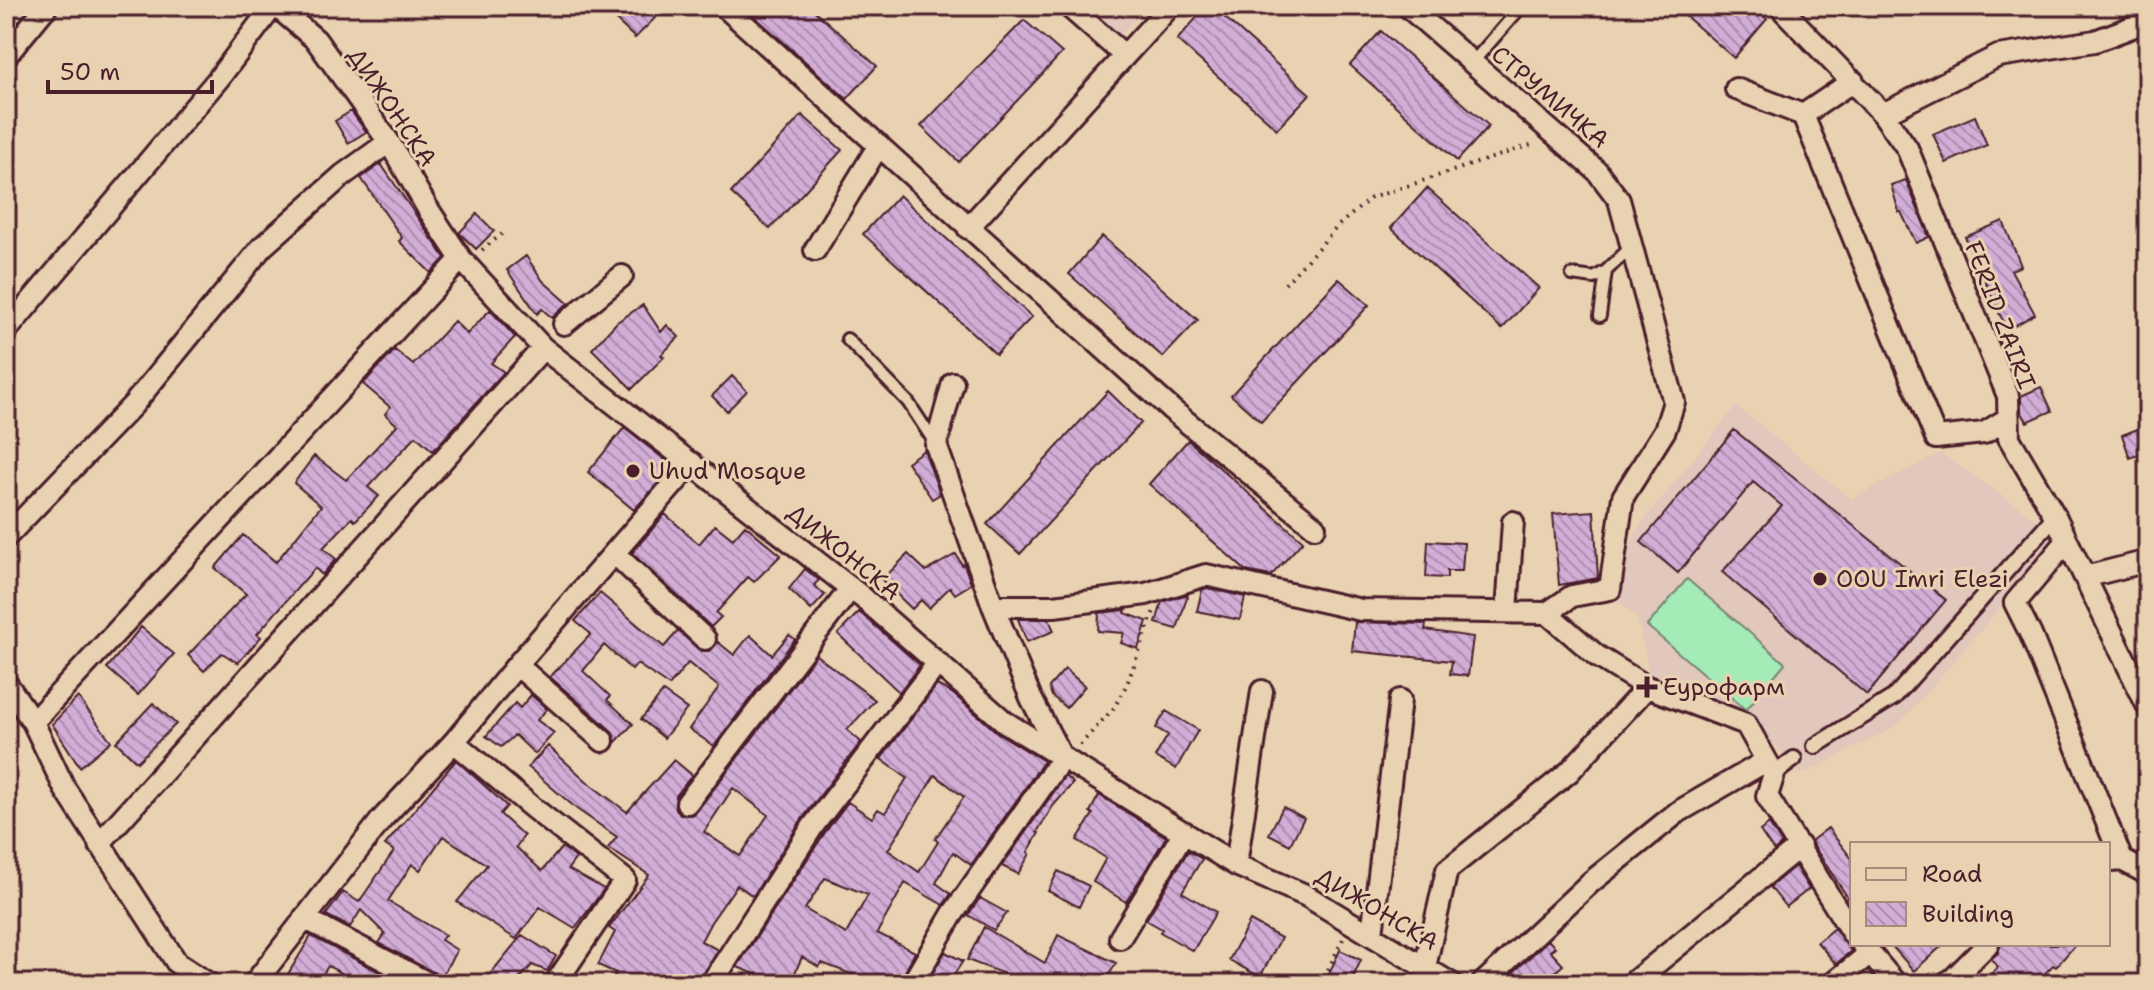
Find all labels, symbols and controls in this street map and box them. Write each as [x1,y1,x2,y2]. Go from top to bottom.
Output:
street label: СТРУМИЧКА [1485,38,1615,156]
street label: ДИЖОНСКА [340,41,444,173]
scale bar [48,44,212,94]
text: 50 m [60,56,120,88]
street label: FERID ZAIRI [1957,236,2043,394]
place label: Uhud Mosque [649,455,807,487]
marker: Uhud Mosque [624,462,642,480]
street label: ДИЖОНСКА [780,496,908,608]
place label: OOU Imri Elezi [1836,563,2009,595]
marker: OOU Imri Elezi [1811,570,1829,588]
place label: Еурофарм [1663,671,1785,703]
marker: Еурофарм [1638,678,1656,696]
legend [1850,842,2110,946]
text: Road [1922,858,1982,890]
street label: ДИЖОНСКА [1310,860,1444,958]
text: Building [1922,898,2014,930]

